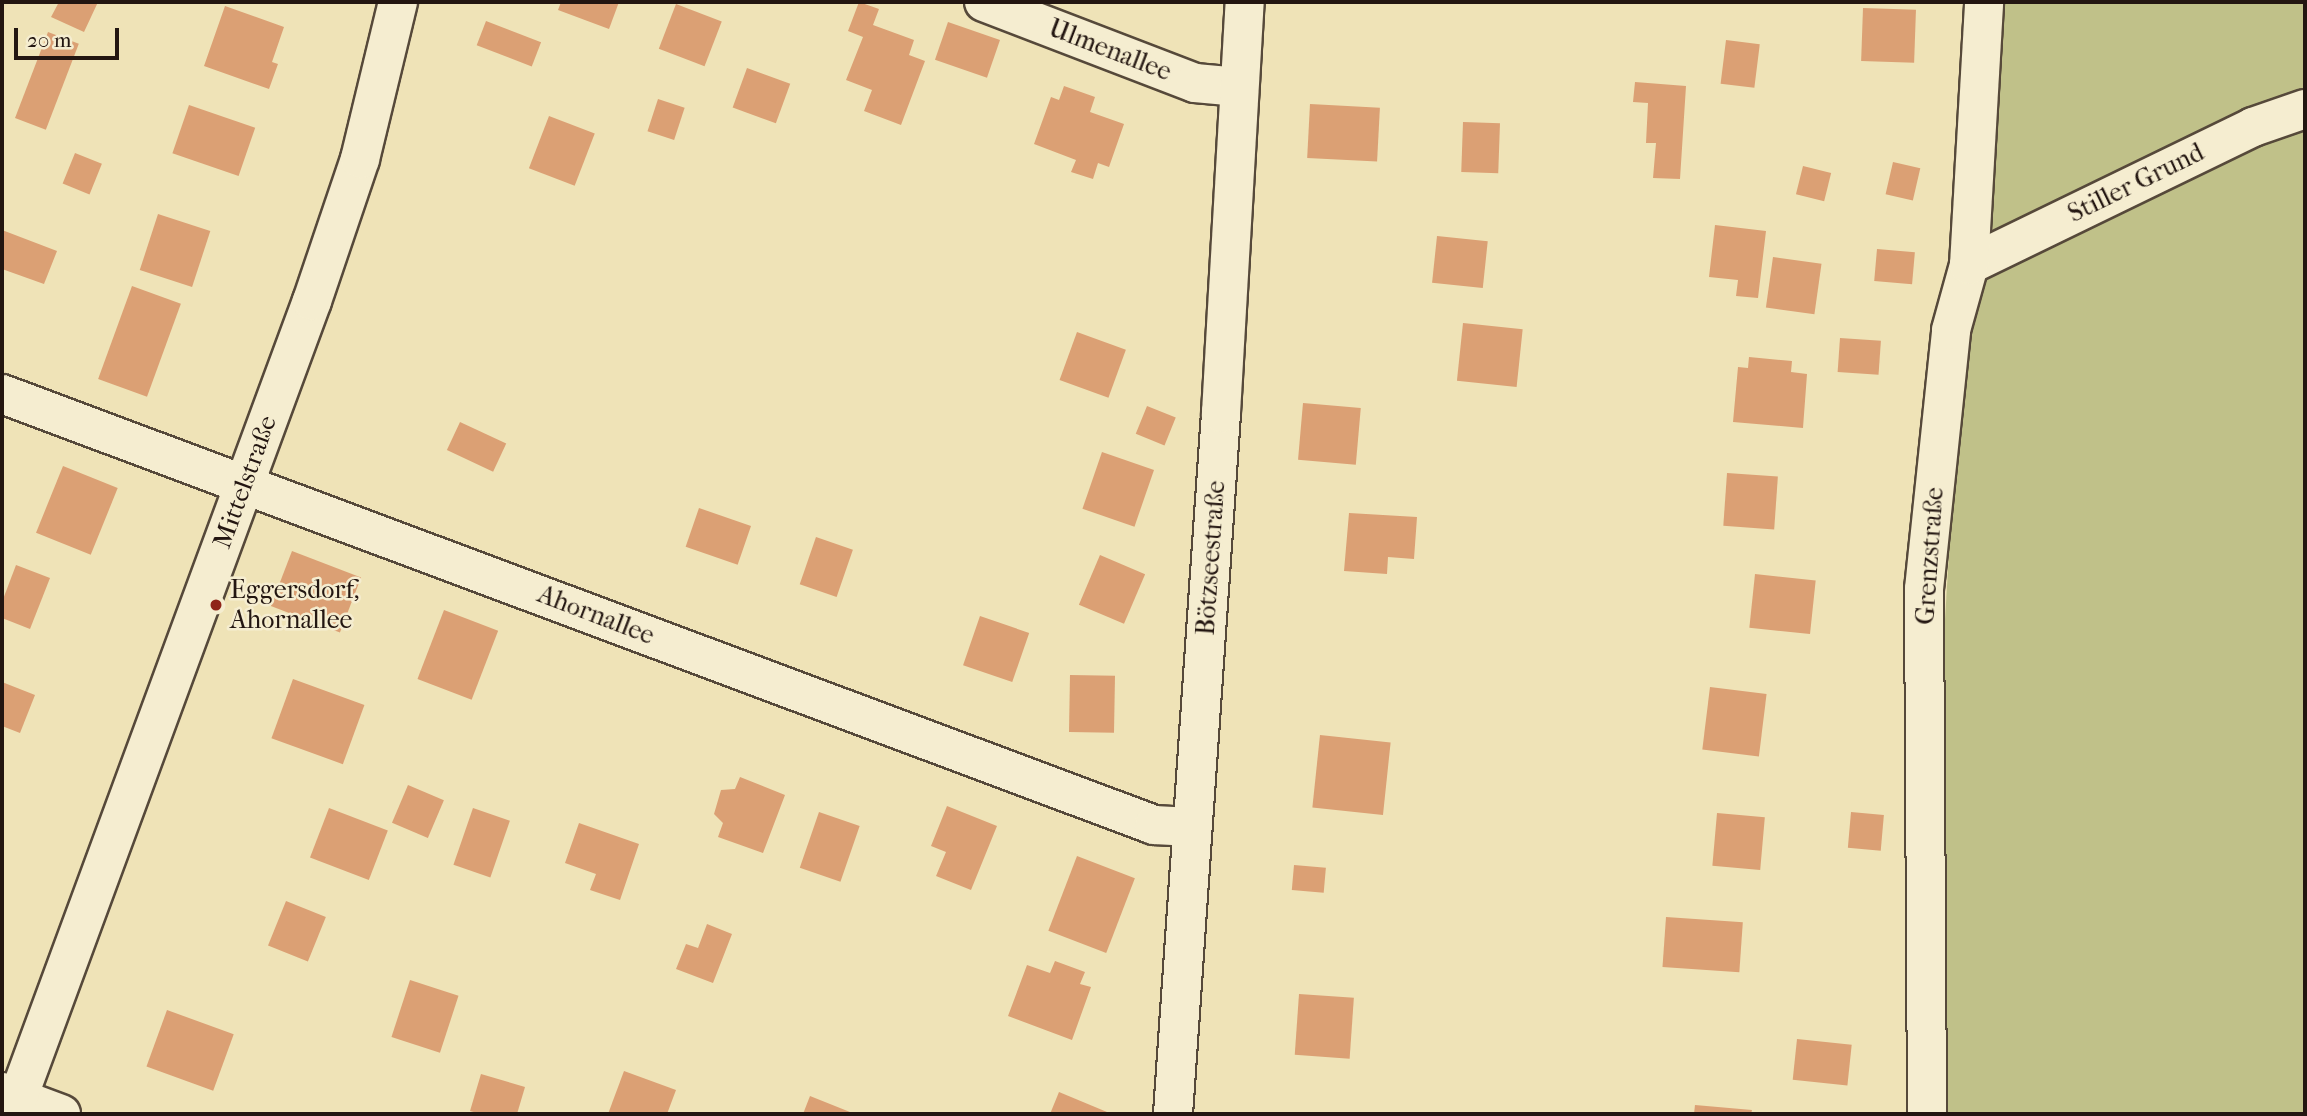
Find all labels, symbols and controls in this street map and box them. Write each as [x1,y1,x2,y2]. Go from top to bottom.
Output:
street label: Ulmenallee [1044,12,1176,88]
scale bar [18,14,122,58]
text: 20 m [27,28,71,52]
street label: Stiller Grund [2063,137,2209,229]
street label: Mittelstraße [207,411,283,553]
street label: Bötzseestraße [1190,480,1232,636]
street label: Grenzstraße [1910,486,1950,626]
place label: Eggersdorf, Ahornallee [230,574,359,636]
street label: Ahornallee [533,579,659,651]
marker: Eggersdorf, Ahornallee [208,597,224,613]

